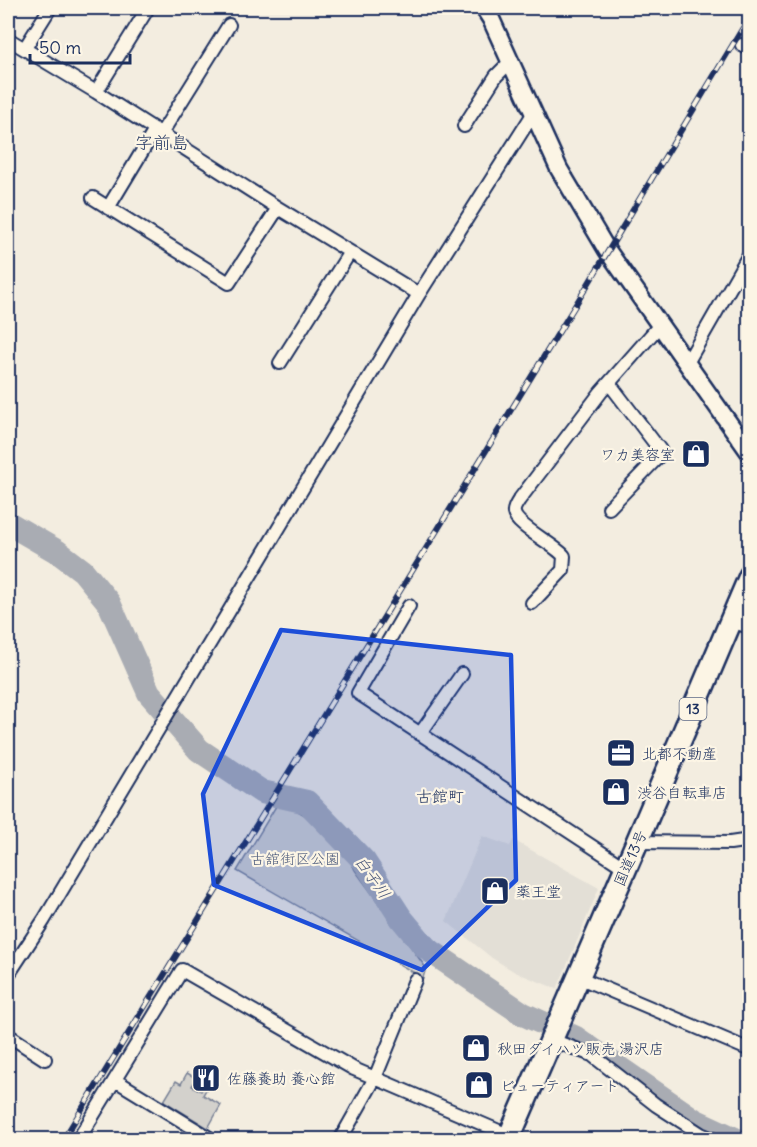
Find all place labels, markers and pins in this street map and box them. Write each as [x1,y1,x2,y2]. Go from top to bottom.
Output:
shop icon: ワカ美容室 [680,438,712,470]
place label: ワカ美容室 [600,445,675,464]
office icon: 北都不動産 [605,737,637,769]
place label: 北都不動産 [642,744,717,763]
shop icon: 渋谷自転車店 [600,776,632,808]
place label: 渋谷自転車店 [637,783,727,802]
shop icon: 薬王堂 [479,875,511,907]
place label: 薬王堂 [516,882,561,901]
shop icon: 秋田ダイハツ販売 湯沢店 [460,1032,492,1064]
place label: 秋田ダイハツ販売 湯沢店 [497,1039,664,1058]
restaurant icon: 佐藤養助 養心館 [190,1062,222,1094]
place label: 佐藤養助 養心館 [227,1069,336,1088]
shop icon: ビューティアート [463,1069,495,1101]
place label: ビューティアート [500,1076,619,1095]

